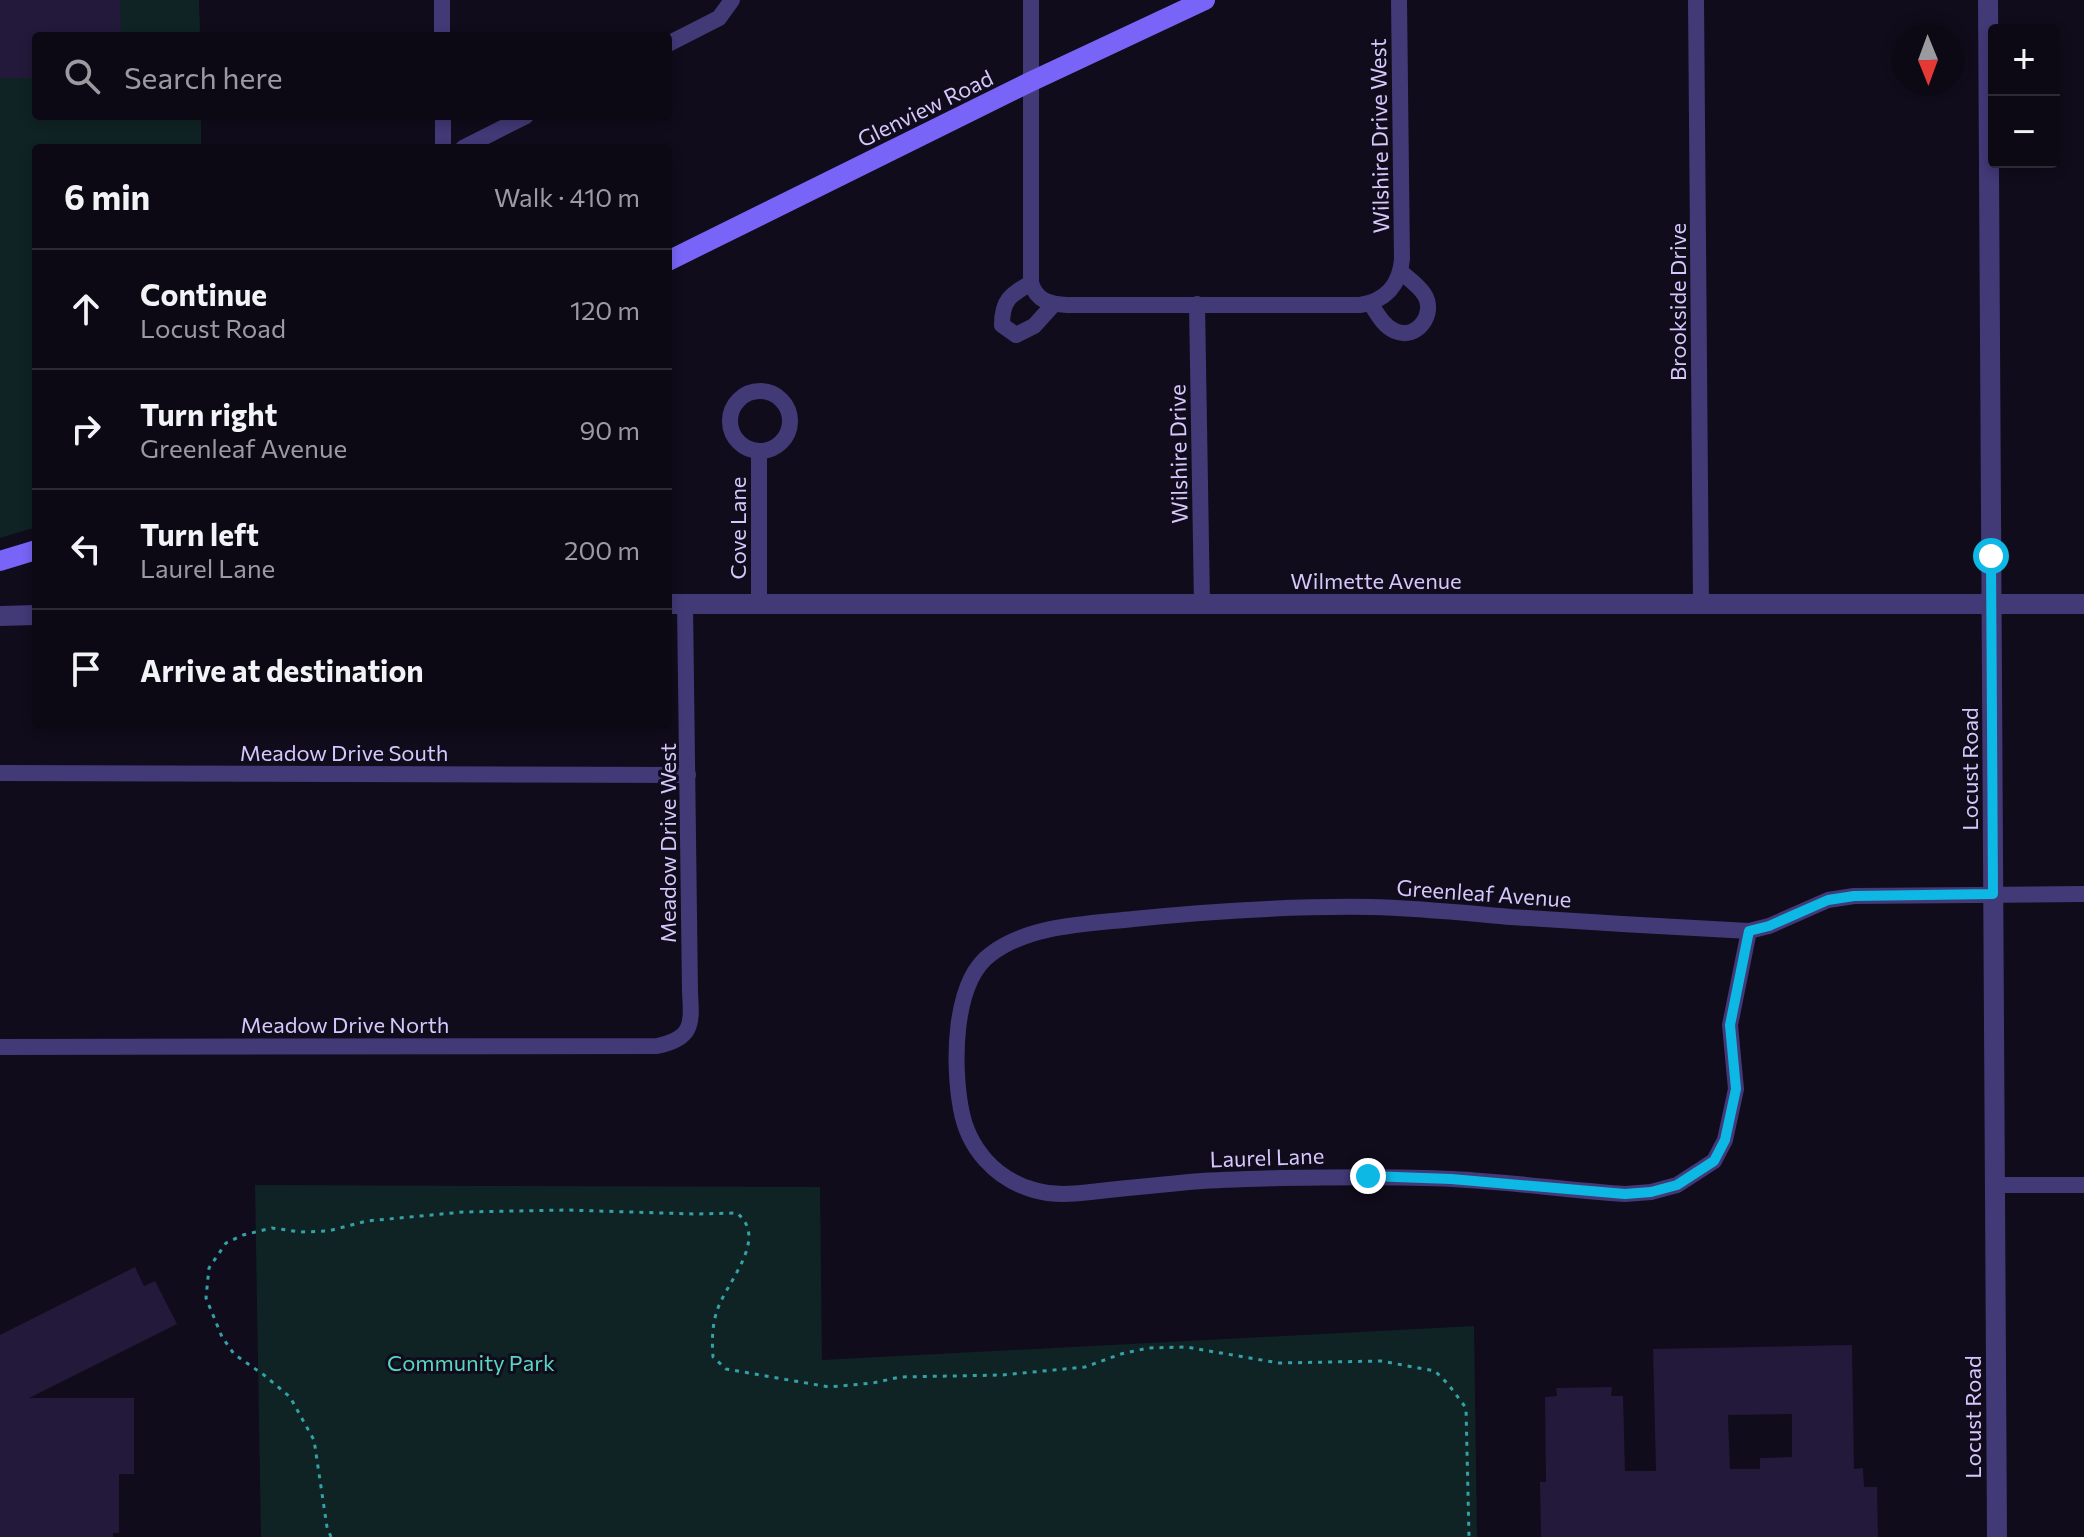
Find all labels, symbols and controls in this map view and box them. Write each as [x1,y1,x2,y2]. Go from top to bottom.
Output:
north arrow [1892,24,1964,96]
map controls [1988,24,2060,168]
button: + [1988,24,2060,96]
search box [32,32,672,120]
street label: Wilshire Drive West [1364,38,1394,234]
icon: search [60,54,104,98]
text: Search here [124,58,283,95]
street label: Glenview Road [853,64,997,152]
button: − [1988,96,2060,168]
text: 6 min [64,175,150,217]
text: Walk · 410 m [494,181,640,212]
street label: Brookside Drive [1664,223,1691,381]
text: Continue [140,275,267,312]
icon: ahead [64,287,108,331]
text: 120 m [570,294,640,325]
text: Locust Road [140,312,286,343]
street label: Wilshire Drive [1163,384,1193,524]
text: Turn right [140,395,277,432]
icon: right [64,407,108,451]
text: 90 m [580,414,640,445]
text: Greenleaf Avenue [140,432,347,463]
street label: Cove Lane [724,477,751,579]
text: Turn left [140,515,259,552]
icon: left [64,527,108,571]
text: 200 m [564,534,640,565]
route start [1973,538,2009,574]
text: Laurel Lane [140,552,275,583]
street label: Wilmette Avenue [1290,567,1462,594]
icon: arrive [64,647,108,691]
text: Arrive at destination [140,651,424,688]
street label: Locust Road [1956,707,1983,831]
street label: Meadow Drive South [240,739,448,766]
street label: Meadow Drive West [654,743,681,943]
street label: Greenleaf Avenue [1396,873,1572,913]
street label: Meadow Drive North [241,1011,449,1038]
street label: Laurel Lane [1209,1142,1325,1172]
route end [1350,1158,1386,1194]
park label: Community Park [387,1349,555,1376]
street label: Locust Road [1959,1355,1986,1479]

